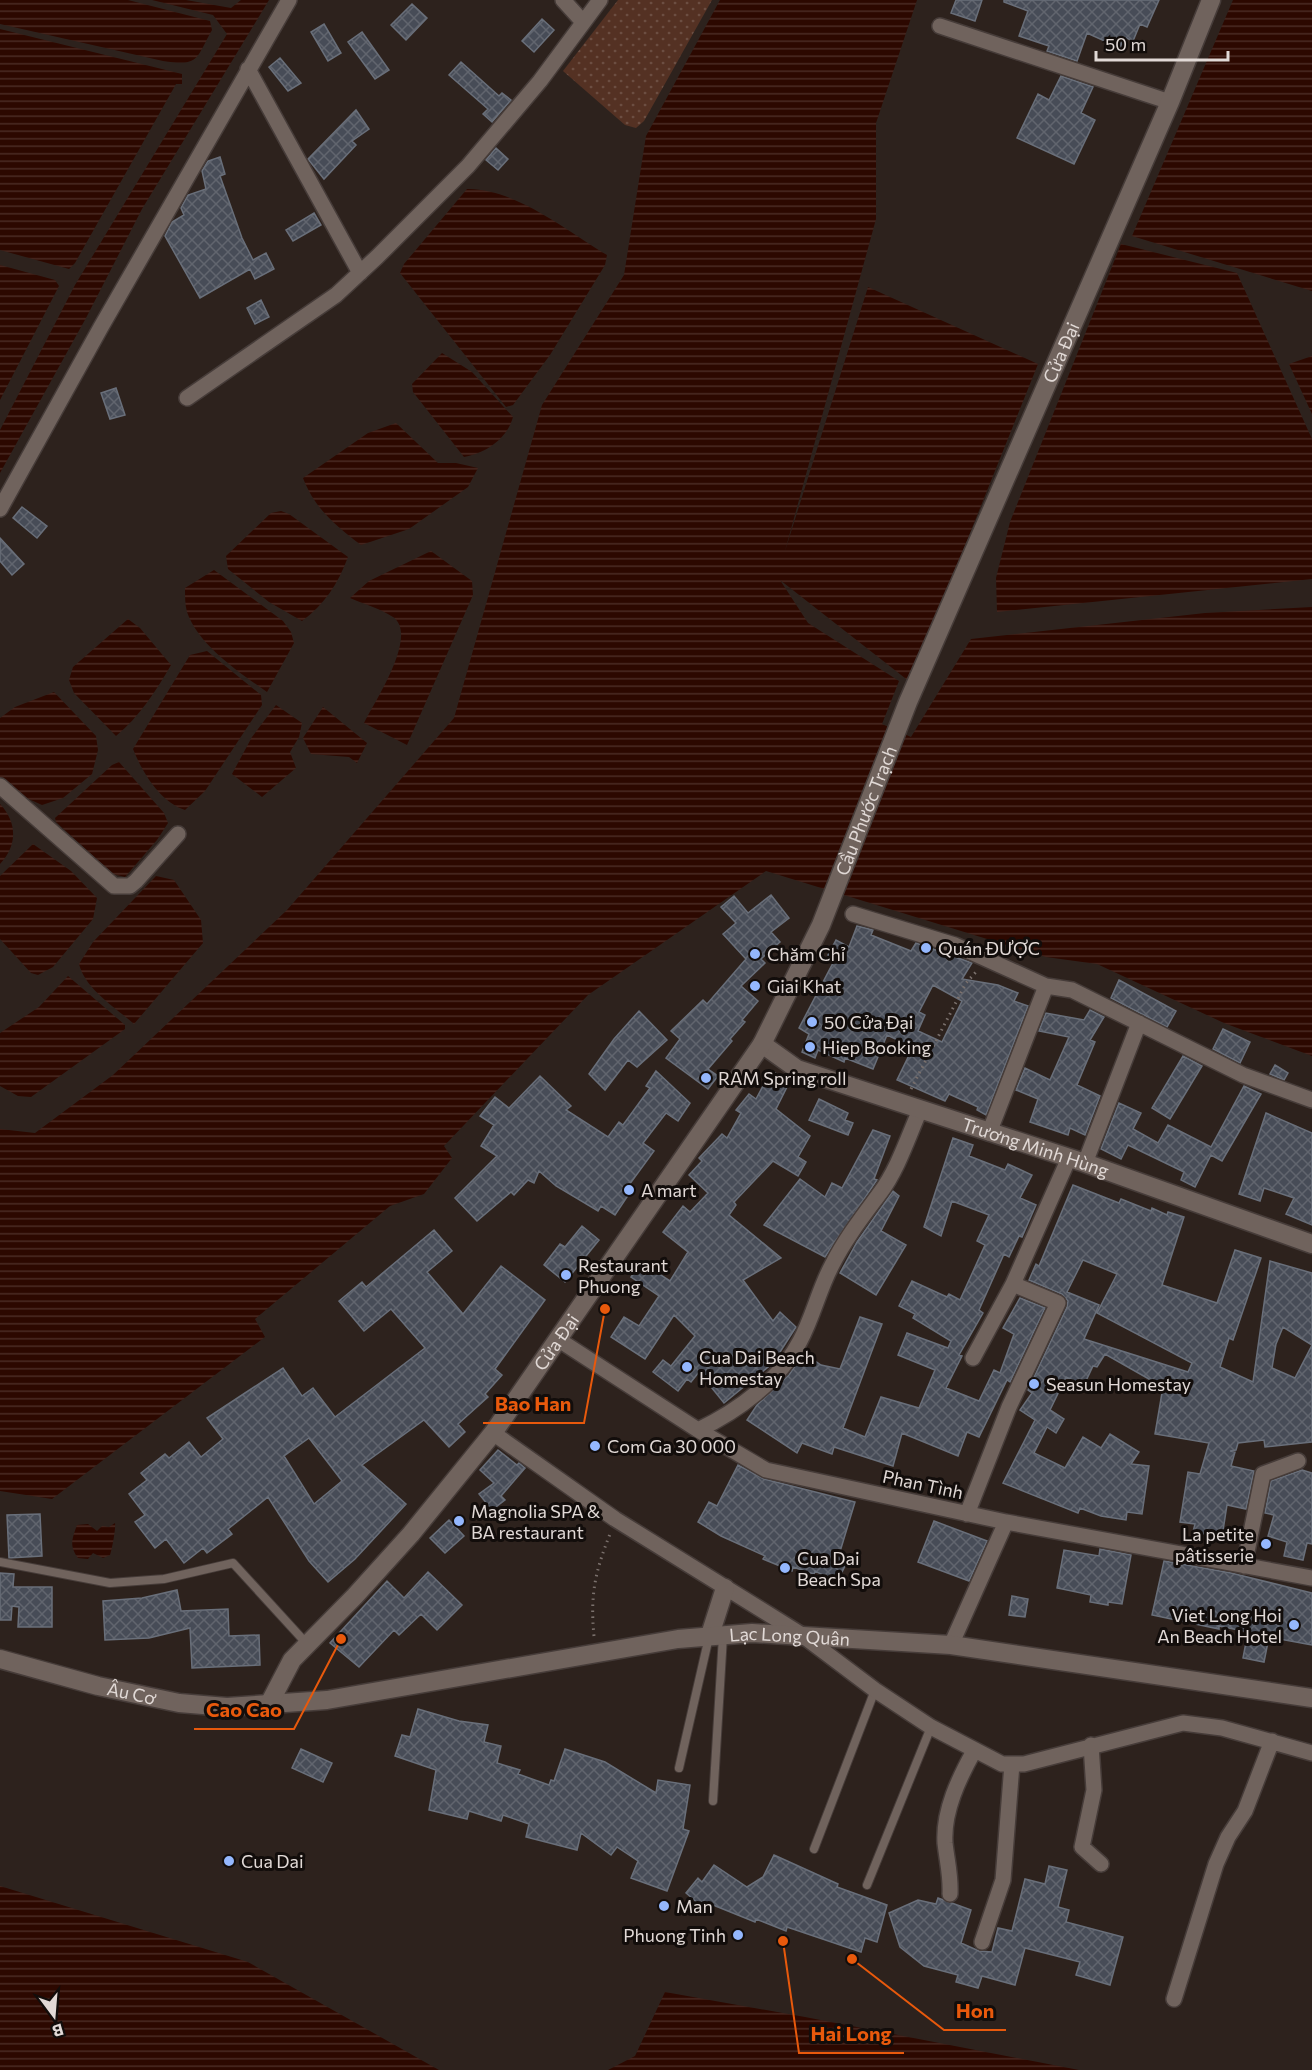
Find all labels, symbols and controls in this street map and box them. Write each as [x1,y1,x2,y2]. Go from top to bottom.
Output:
scale bar [1096,24,1228,62]
text: 50 m [1105,33,1146,55]
street label: Cửa Đại [1038,319,1084,386]
street label: Cầu Phước Trạch [830,742,901,879]
place label: Quán ĐƯỢC [938,937,1040,959]
marker: Quán ĐƯỢC [919,941,933,955]
place label: Chăm Chỉ [767,943,846,965]
marker: Chăm Chỉ [748,947,762,961]
place label: Giai Khat [767,975,842,997]
marker: Giai Khat [748,979,762,993]
place label: 50 Cửa Đại [824,1011,913,1033]
marker: 50 Cửa Đại [805,1015,819,1029]
place label: Hiep Booking [822,1036,932,1058]
marker: Hiep Booking [803,1040,817,1054]
place label: RAM Spring roll [718,1067,846,1089]
marker: RAM Spring roll [699,1071,713,1085]
street label: Trương Minh Hùng [959,1113,1112,1182]
place label: A mart [641,1179,697,1201]
marker: A mart [622,1183,636,1197]
place label: Restaurant Phuong [578,1254,668,1297]
marker: Restaurant Phuong [559,1268,573,1282]
street label: Cửa Đại [529,1309,583,1375]
place label: Cua Dai Beach Homestay [699,1346,815,1389]
marker: Cua Dai Beach Homestay [680,1360,694,1374]
place label: Seasun Homestay [1046,1373,1191,1395]
marker: Seasun Homestay [1027,1377,1041,1391]
callout: Bao Han [483,1385,584,1423]
text: Bao Han [495,1391,571,1415]
place label: Com Ga 30 000 [607,1435,736,1457]
marker: Com Ga 30 000 [588,1439,602,1453]
street label: Phan Tình [881,1465,965,1503]
place label: Magnolia SPA & BA restaurant [471,1500,600,1543]
marker: Magnolia SPA & BA restaurant [452,1514,466,1528]
place label: La petite pâtisserie [1175,1523,1254,1566]
marker: La petite pâtisserie [1259,1537,1273,1551]
place label: Cua Dai Beach Spa [797,1547,881,1590]
marker: Cua Dai Beach Spa [778,1561,792,1575]
place label: Viet Long Hoi An Beach Hotel [1157,1604,1282,1647]
marker: Viet Long Hoi An Beach Hotel [1287,1618,1301,1632]
street label: Lạc Long Quân [728,1622,851,1650]
street label: Âu Cơ [105,1677,159,1709]
callout: Cao Cao [194,1691,294,1729]
text: Cao Cao [206,1697,282,1721]
place label: Cua Dai [241,1850,304,1872]
marker: Cua Dai [222,1854,236,1868]
place label: Man [676,1895,713,1917]
marker: Man [657,1899,671,1913]
place label: Phuong Tinh [623,1924,726,1946]
marker: Phuong Tinh [731,1928,745,1942]
north arrow [24,1986,84,2046]
callout: Hon [944,1992,1006,2030]
text: Hon [956,1998,994,2022]
callout: Hai Long [799,2015,904,2053]
text: B [50,2020,66,2042]
text: Hai Long [810,2021,892,2045]

